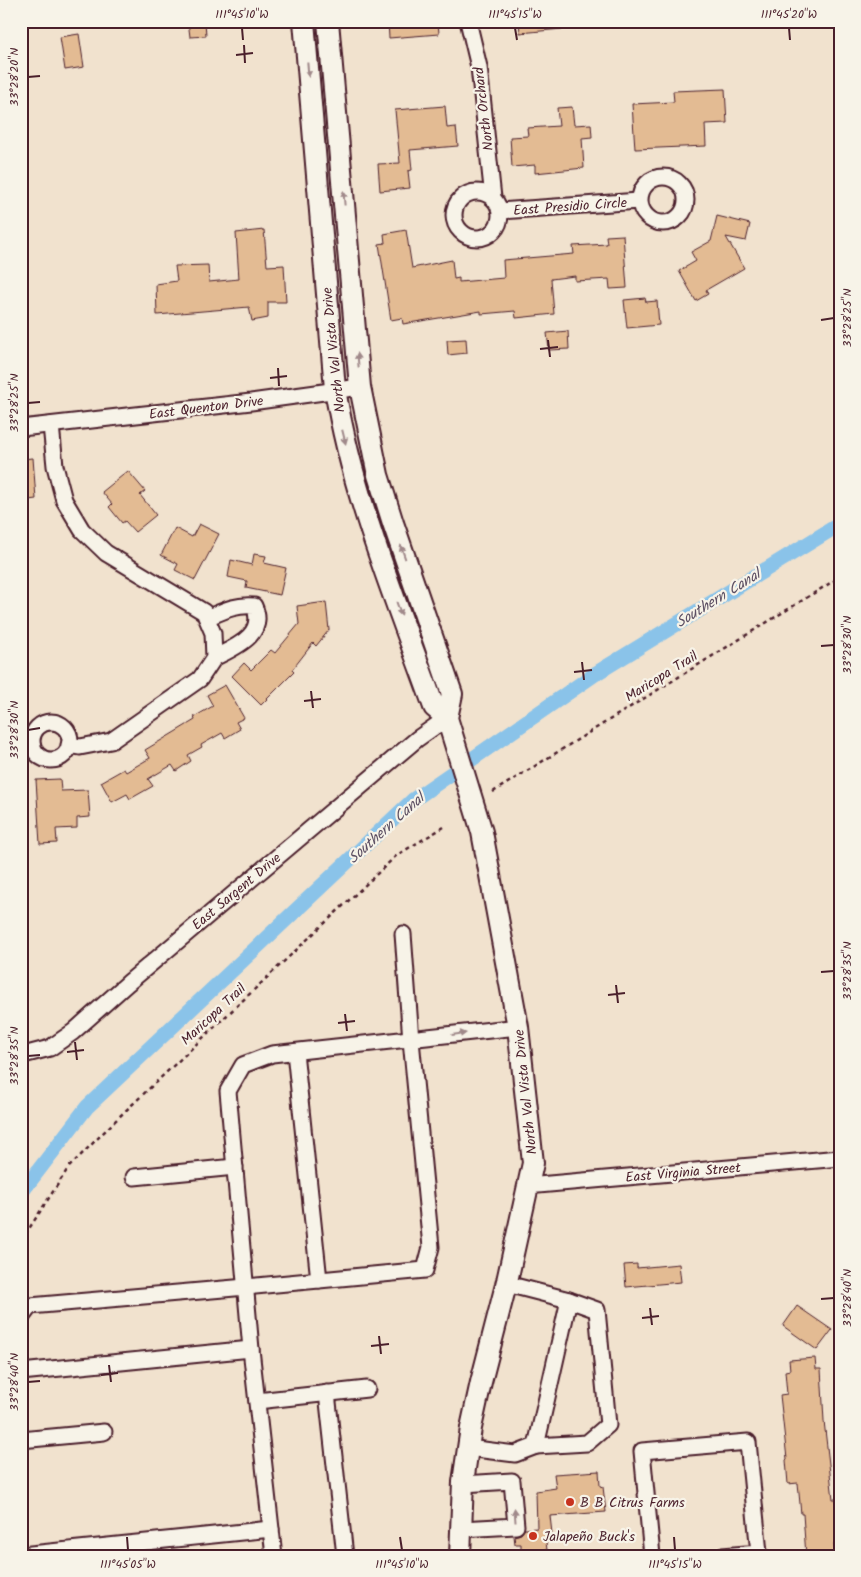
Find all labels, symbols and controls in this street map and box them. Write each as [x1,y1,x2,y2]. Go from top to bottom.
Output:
text: 111°45'10"W [215,5,269,24]
text: 111°45'15"W [488,5,542,24]
text: 111°45'20"W [761,5,817,24]
text: 33°28'20"N [5,48,24,106]
one-way arrow [304,62,312,78]
street label: North Orchard [468,65,500,152]
one-way arrow [339,190,347,206]
street label: East Presidio Circle [512,192,628,222]
street label: North Val Vista Drive [316,286,351,413]
text: 33°28'25"N [838,288,857,348]
one-way arrow [353,352,361,368]
text: 33°28'25"N [5,373,24,433]
street label: East Quenton Drive [148,390,265,426]
one-way arrow [340,430,348,445]
one-way arrow [399,544,406,559]
water label: Southern Canal [671,561,769,635]
one-way arrow [396,601,403,616]
text: 33°28'30"N [838,616,857,674]
street label: Maricopa Trail [621,645,703,708]
text: 33°28'30"N [5,701,24,759]
water label: Southern Canal [343,785,433,870]
street label: East Sargent Drive [187,847,287,936]
text: 33°28'35"N [838,941,857,1001]
street label: Maricopa Trail [176,978,252,1051]
text: 33°28'35"N [5,1026,24,1086]
street label: North Val Vista Drive [508,1028,543,1155]
one-way arrow [451,1030,467,1038]
street label: East Virginia Street [625,1157,742,1189]
text: 33°28'40"N [838,1269,857,1327]
text: 33°28'40"N [5,1353,24,1411]
place label: B B Citrus Farms [580,1492,685,1514]
marker: B B Citrus Farms [564,1496,576,1508]
one-way arrow [511,1506,519,1522]
place label: Jalapeño Buck's [543,1526,635,1548]
marker: Jalapeño Buck's [527,1530,539,1542]
text: 111°45'05"W [100,1555,156,1574]
text: 111°45'10"W [375,1555,429,1574]
text: 111°45'15"W [648,1555,702,1574]

